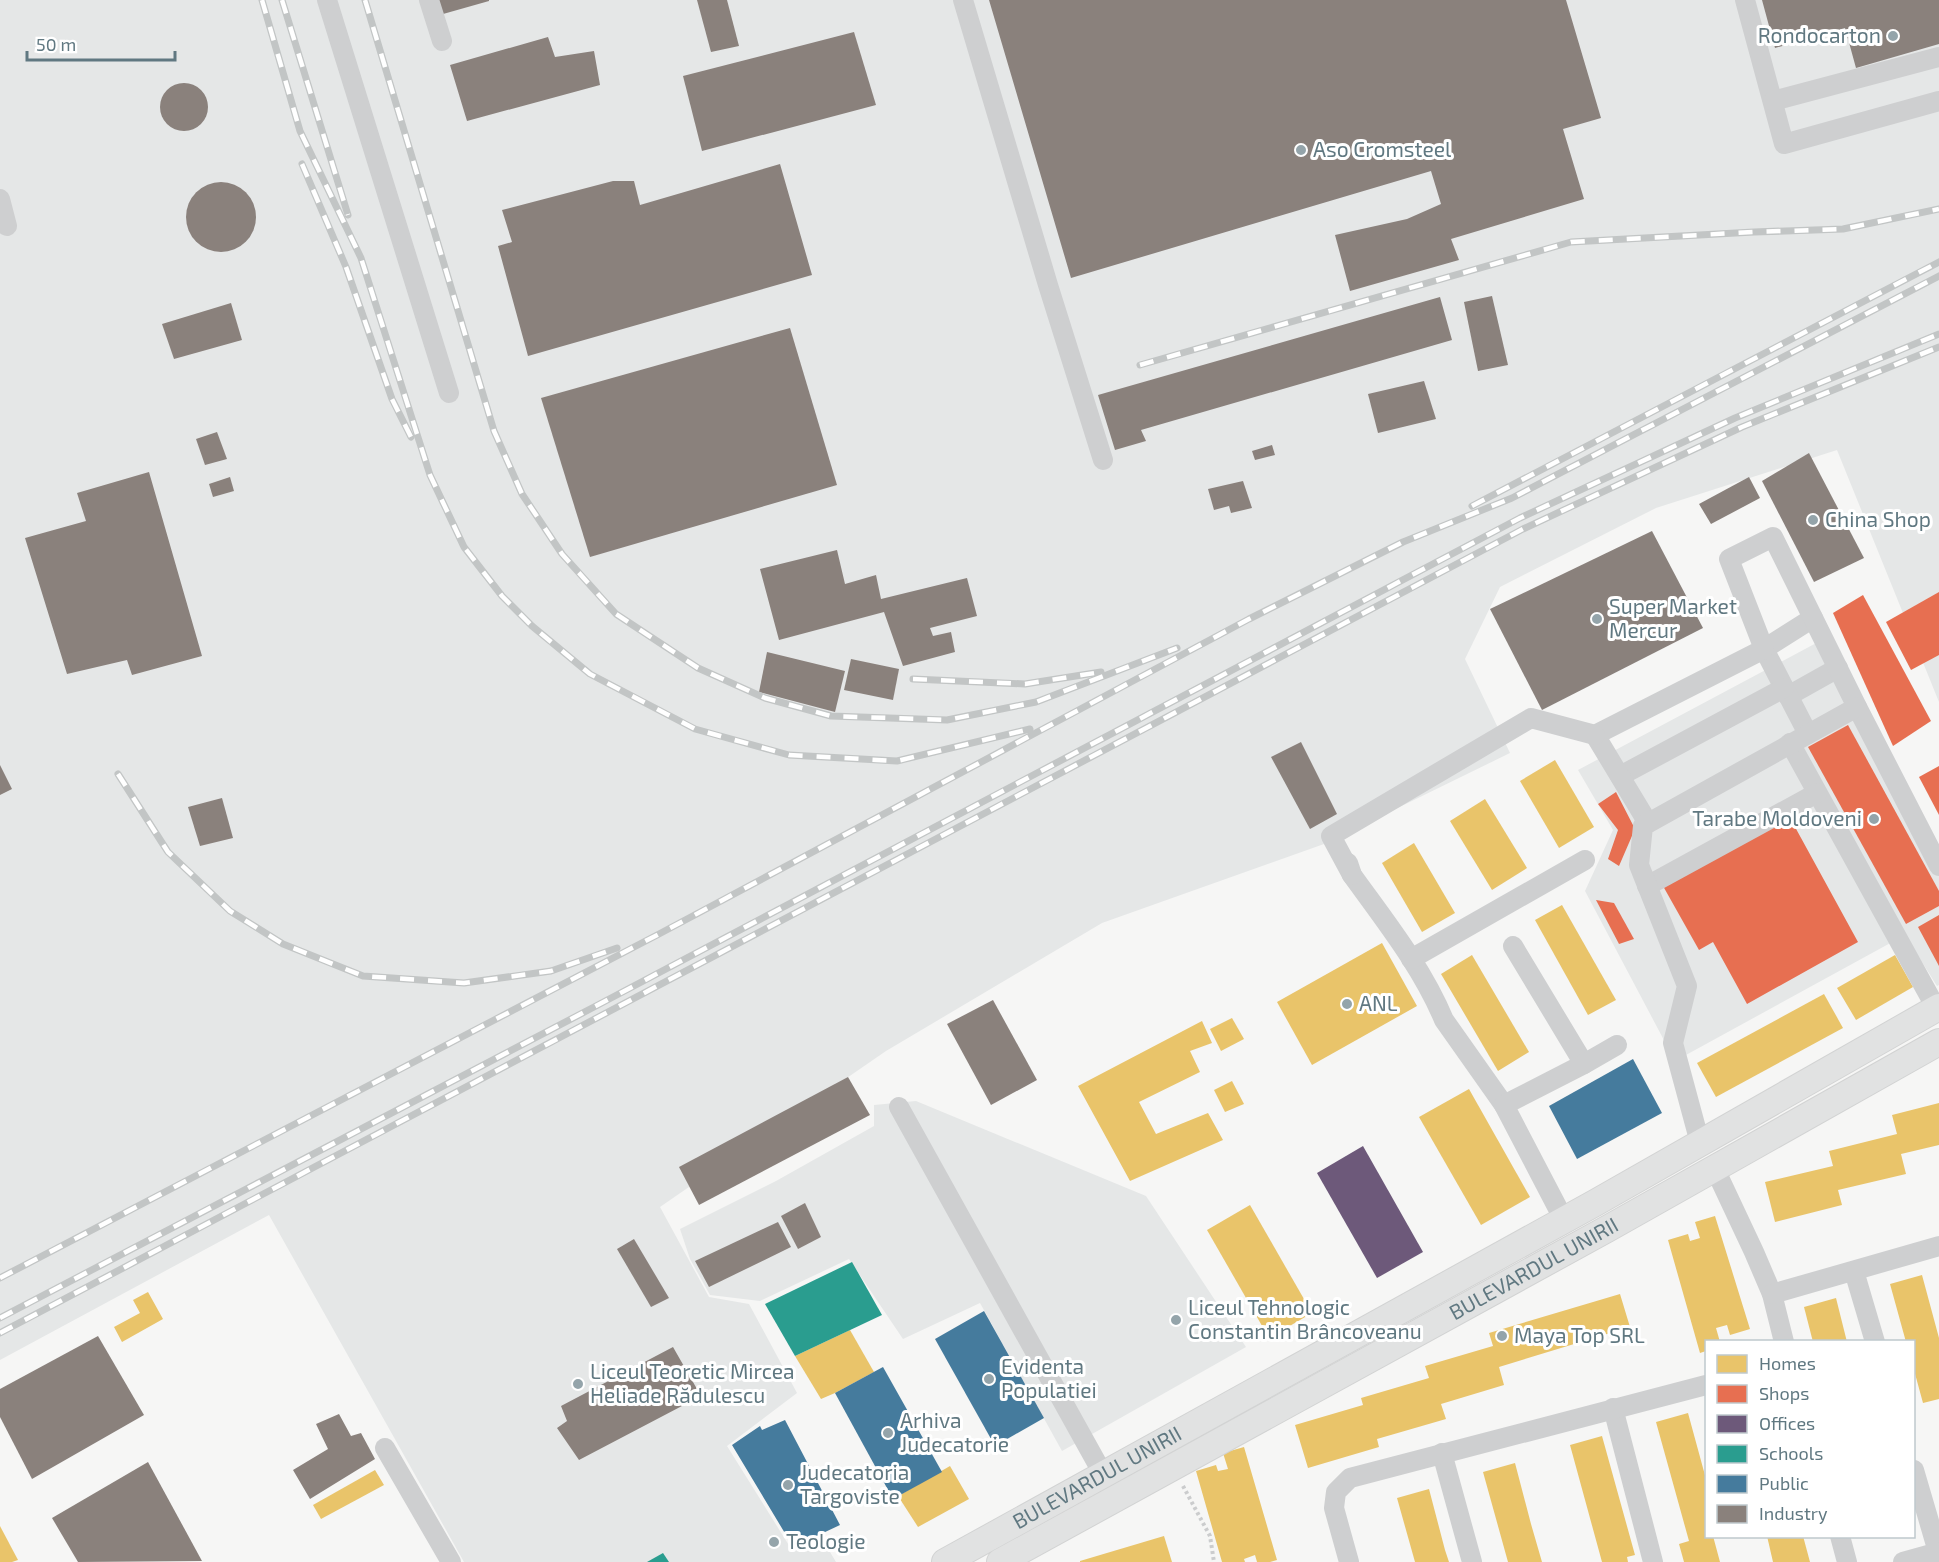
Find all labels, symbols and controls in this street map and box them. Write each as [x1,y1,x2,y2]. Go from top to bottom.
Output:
place label: Rondocarton [1758,22,1881,47]
scale bar [27,24,176,62]
marker: Rondocarton [1886,29,1900,43]
text: 50 m [36,33,76,55]
place label: Aso Cromsteel [1313,136,1452,161]
marker: Aso Cromsteel [1294,143,1308,157]
place label: China Shop [1825,506,1931,531]
marker: China Shop [1806,513,1820,527]
place label: Super Market Mercur [1609,593,1737,642]
marker: Super Market Mercur [1590,612,1604,626]
place label: Tarabe Moldoveni [1692,805,1862,830]
marker: Tarabe Moldoveni [1867,812,1881,826]
place label: ANL [1359,990,1398,1015]
marker: ANL [1340,997,1354,1011]
street label: BULEVARDUL UNIRII [1444,1211,1622,1324]
place label: Liceul Tehnologic Constantin Brâncoveanu [1188,1294,1422,1343]
marker: Liceul Tehnologic Constantin Brâncoveanu [1169,1313,1183,1327]
place label: Maya Top SRL [1514,1322,1645,1347]
marker: Maya Top SRL [1495,1329,1509,1343]
legend [1705,1340,1915,1538]
text: Homes [1759,1352,1816,1374]
place label: Evidenta Populatiei [1001,1353,1097,1402]
place label: Liceul Teoretic Mircea Heliade Rădulescu [590,1358,795,1407]
marker: Evidenta Populatiei [982,1372,996,1386]
marker: Liceul Teoretic Mircea Heliade Rădulescu [571,1377,585,1391]
text: Shops [1759,1382,1809,1404]
place label: Arhiva Judecatorie [900,1407,1009,1456]
text: Offices [1759,1412,1815,1434]
street label: BULEVARDUL UNIRII [1008,1420,1185,1533]
marker: Arhiva Judecatorie [881,1426,895,1440]
text: Schools [1759,1442,1823,1464]
place label: Judecatoria Targoviste [800,1459,909,1508]
text: Public [1759,1472,1809,1494]
marker: Judecatoria Targoviste [781,1478,795,1492]
text: Industry [1759,1502,1828,1524]
place label: Teologie [786,1528,865,1553]
marker: Teologie [767,1535,781,1549]

